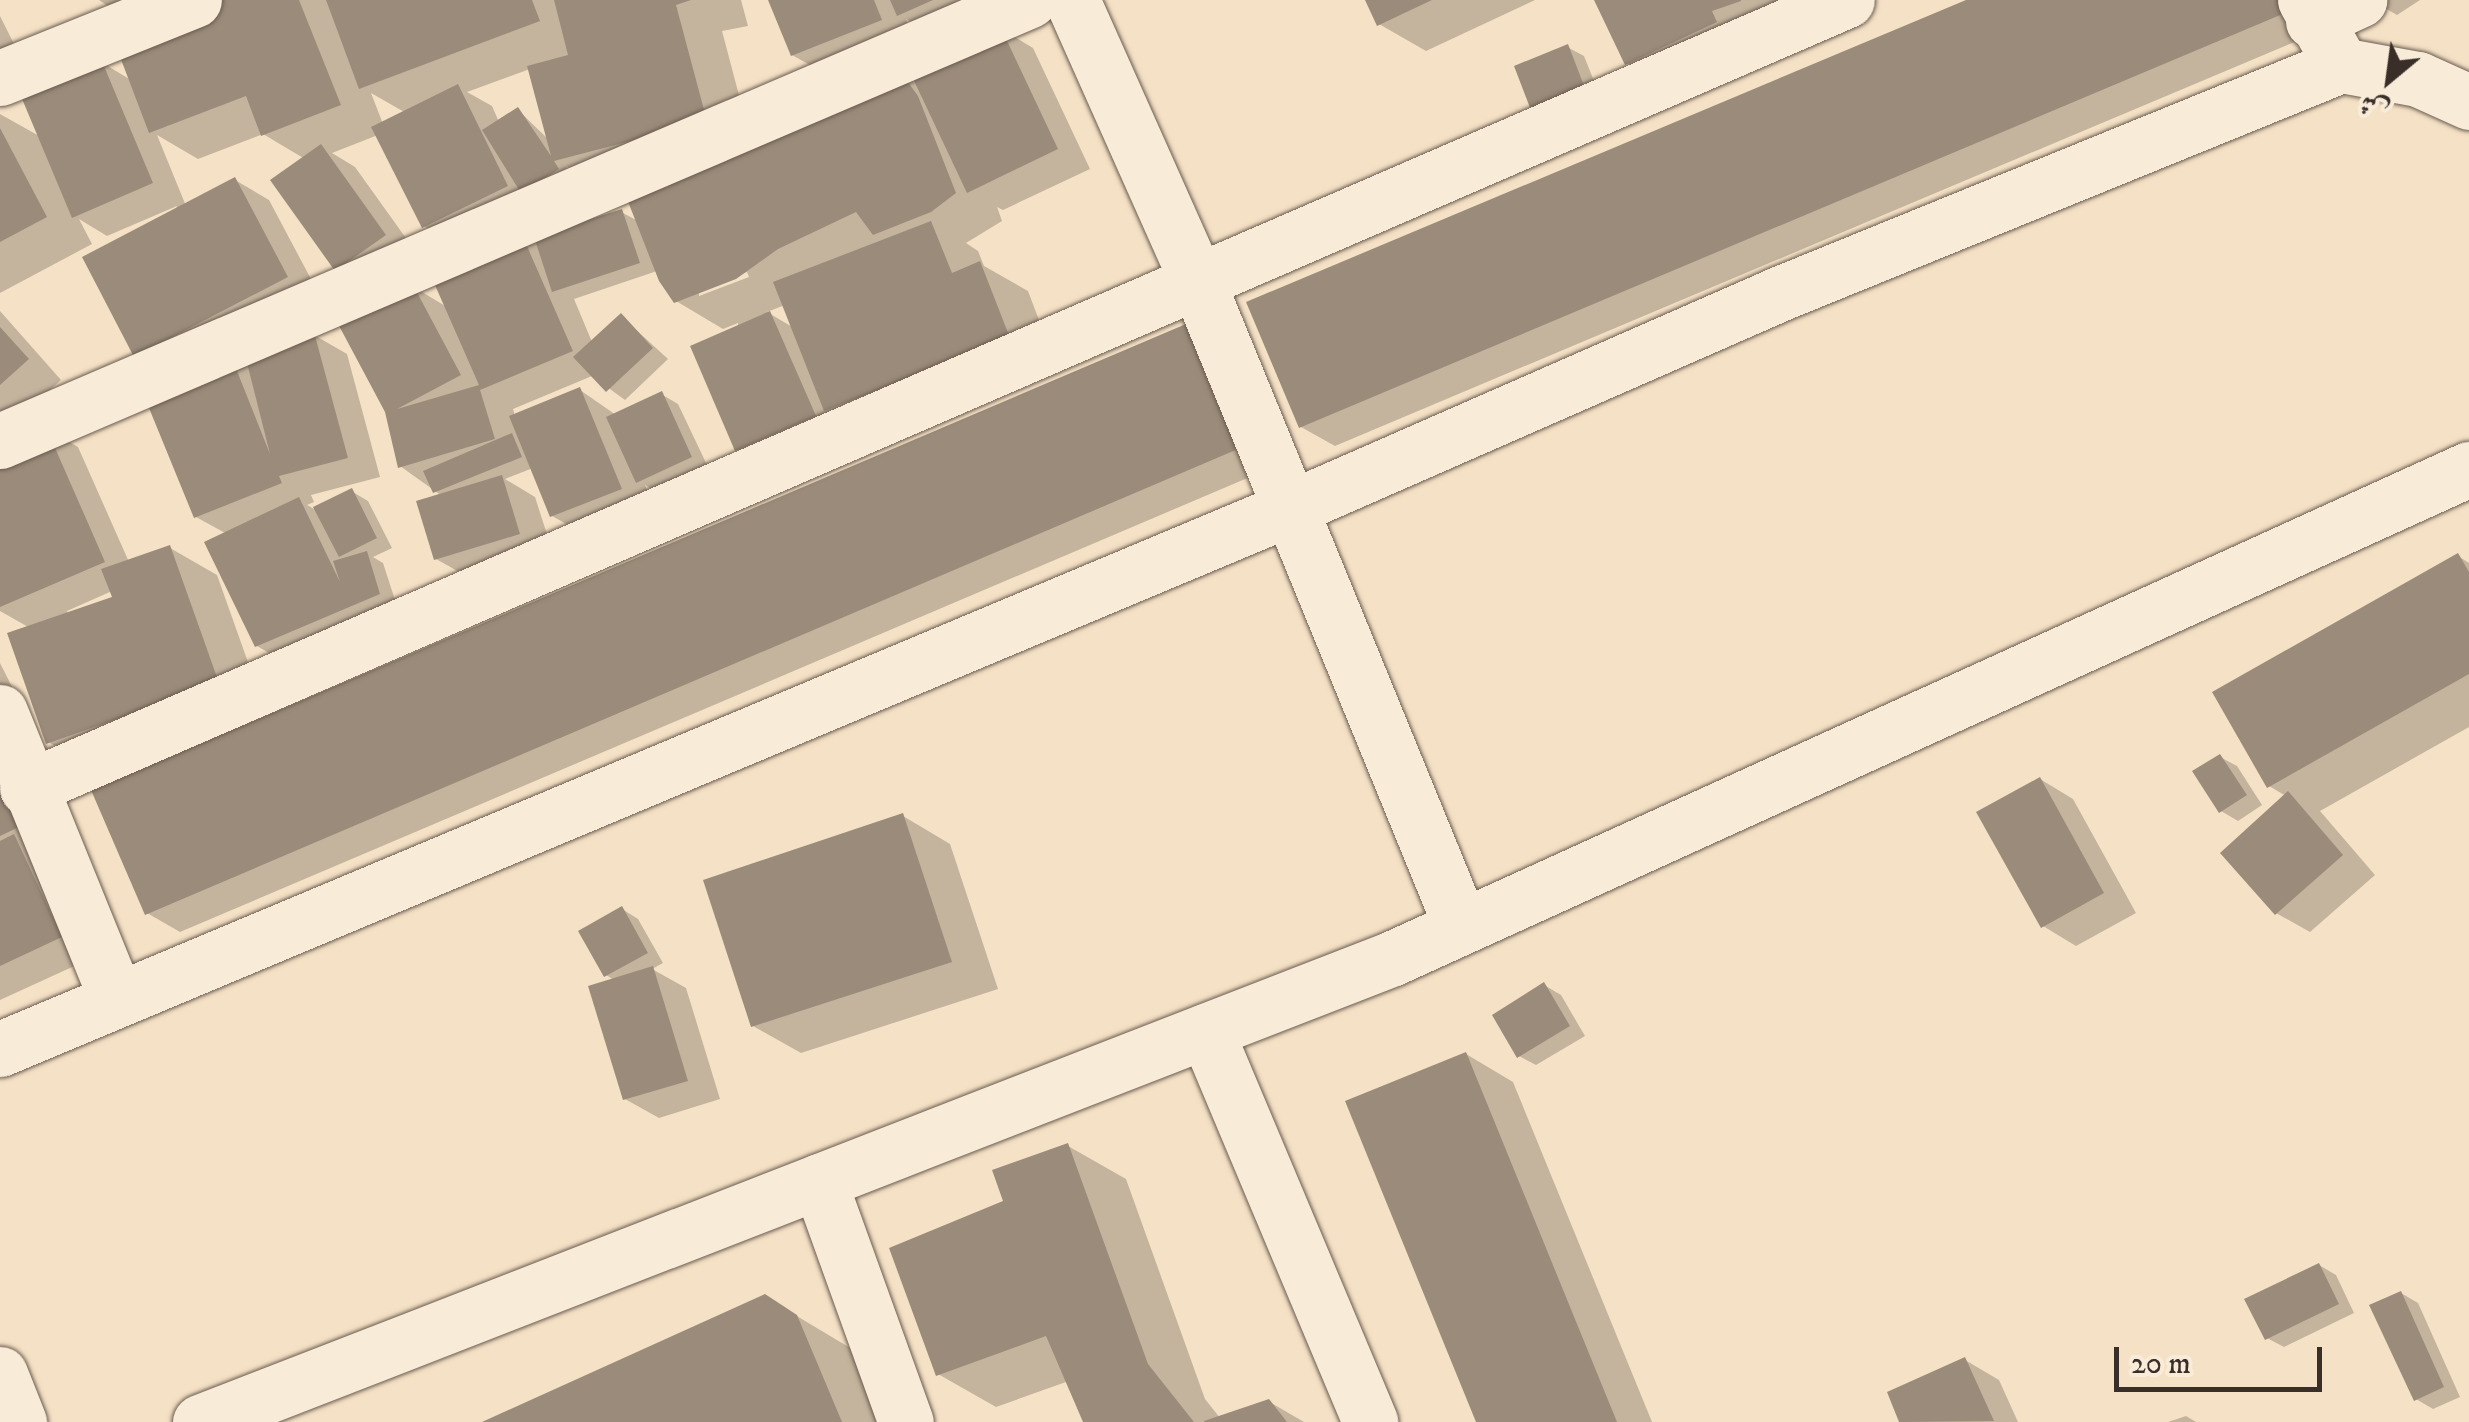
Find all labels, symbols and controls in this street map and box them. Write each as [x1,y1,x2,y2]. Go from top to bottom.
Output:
north arrow [2339,30,2439,130]
text: ش [2354,85,2395,129]
scale bar [2119,1327,2326,1389]
text: 20 m [2131,1346,2191,1383]

